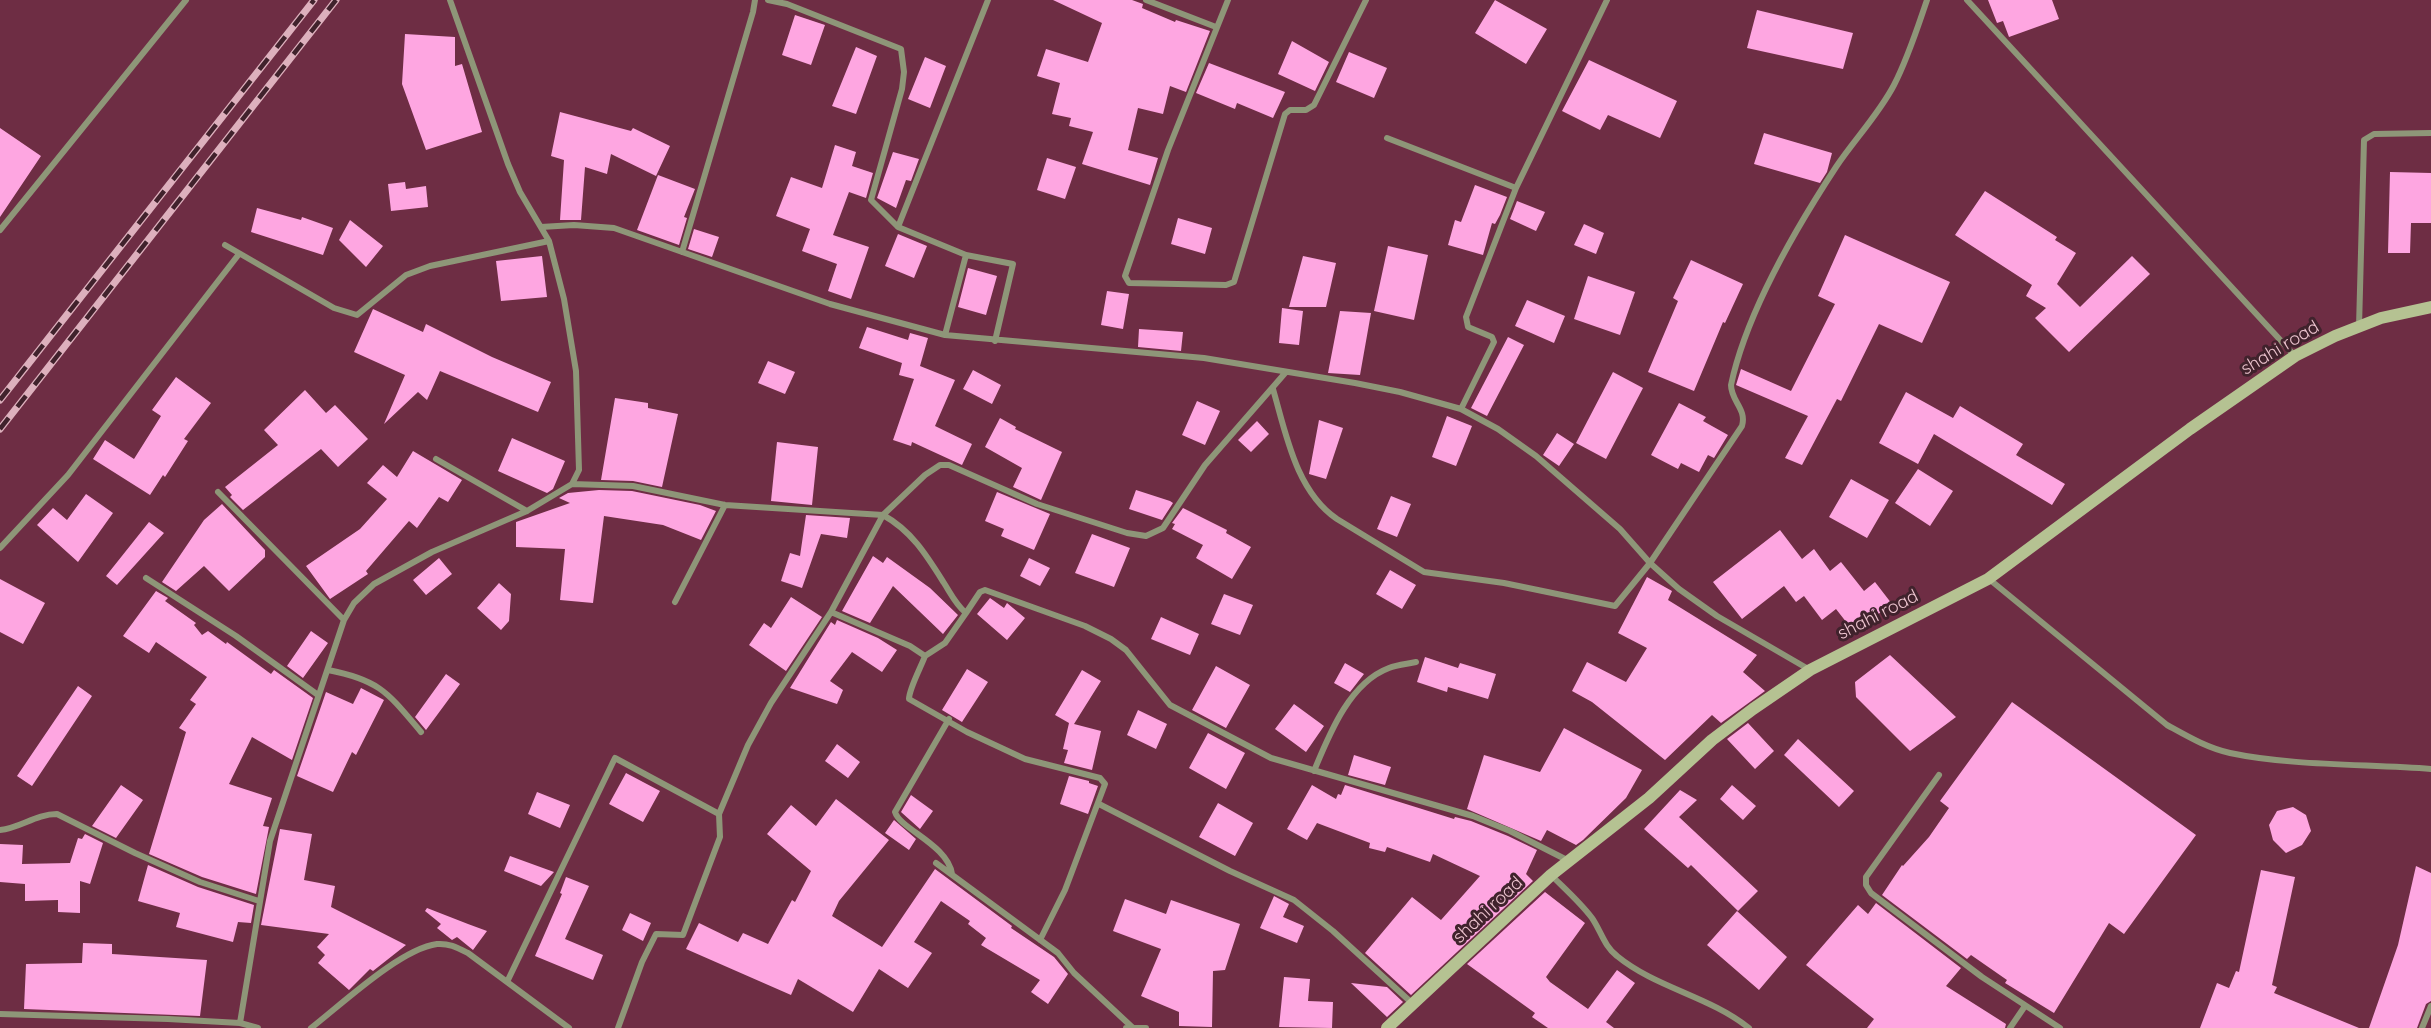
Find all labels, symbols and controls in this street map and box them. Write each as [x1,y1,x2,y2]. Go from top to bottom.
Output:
street label: shahi road [2237,316,2323,380]
street label: shahi road [1834,585,1922,645]
street label: shahi road [1449,872,1527,948]

